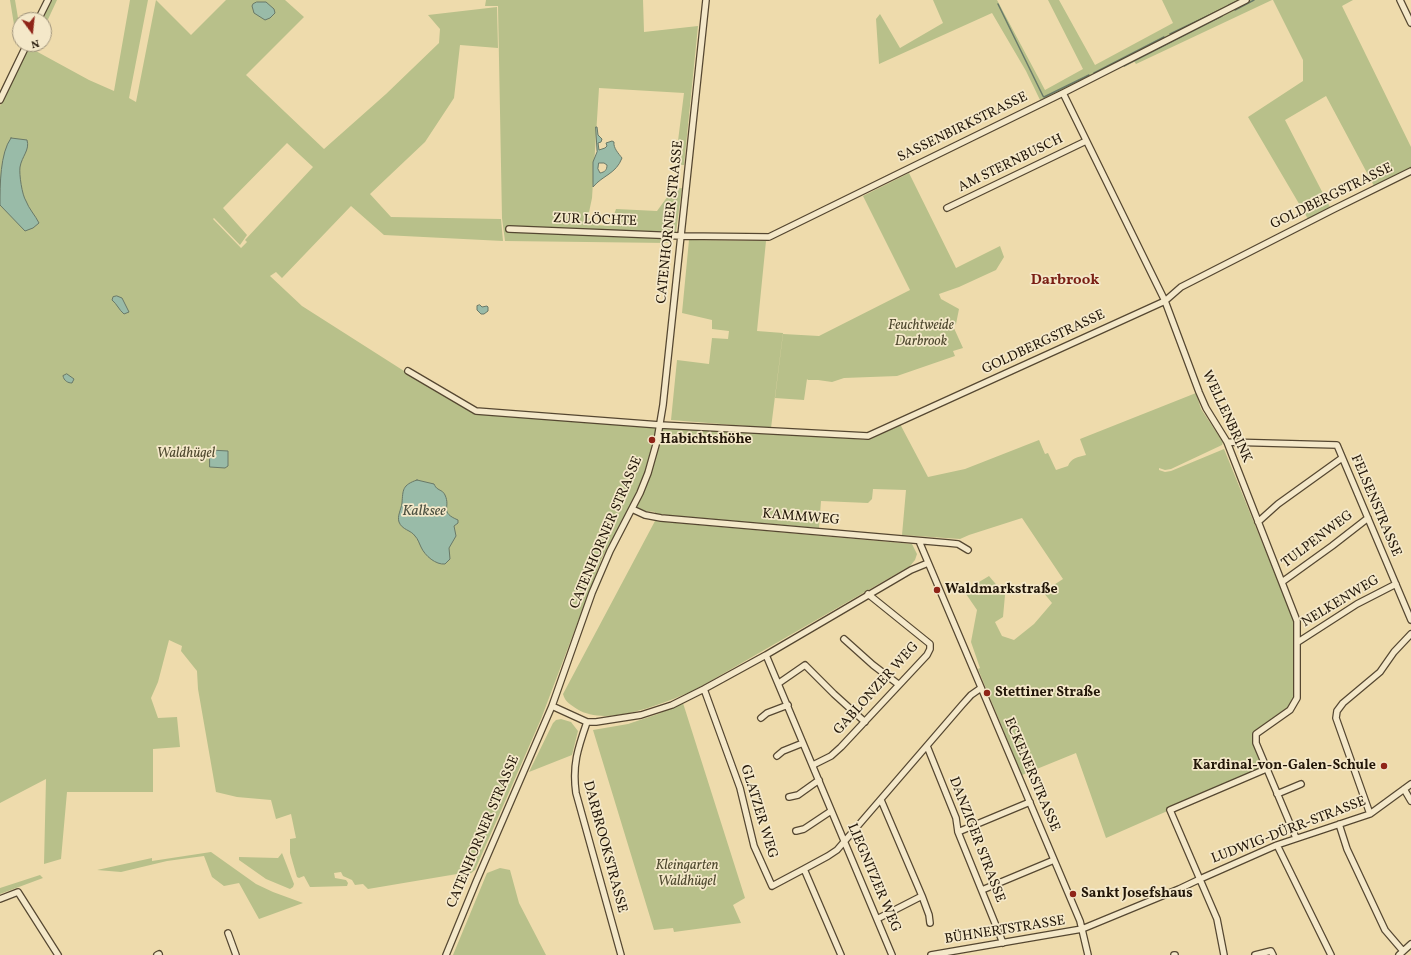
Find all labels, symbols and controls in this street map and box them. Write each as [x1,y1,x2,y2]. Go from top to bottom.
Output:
north arrow [12,12,52,52]
text: N [29,35,41,51]
street label: SASSENBIRKSTRASSE [895,89,1031,167]
street label: AM STERNBUSCH [956,131,1066,197]
street label: CATENHORNER STRASSE [654,139,688,305]
street label: GOLDBERGSTRASSE [1268,160,1396,234]
street label: ZUR LÖCHTE [553,211,637,231]
district label: Darbrook [1031,272,1099,290]
street label: GOLDBERGSTRASSE [980,307,1108,379]
park label: Feuchtweide Darbrook [888,318,954,350]
street label: WELLENBRINK [1197,368,1255,466]
place label: Habichtshöhe [660,432,752,448]
marker: Habichtshöhe [647,435,657,445]
park label: Waldhügel [157,446,215,462]
street label: FELSENSTRASSE [1346,453,1404,559]
street label: CATENHORNER STRASSE [567,454,647,612]
water label: Kalksee [402,503,446,521]
street label: KAMMWEG [762,506,840,530]
street label: TULPENWEG [1279,508,1357,572]
street label: NELKENWEG [1299,572,1383,632]
place label: Waldmarkstraße [945,582,1058,598]
marker: Waldmarkstraße [932,585,942,595]
street label: GABLONZER WEG [831,639,923,739]
place label: Stettiner Straße [995,685,1100,701]
marker: Stettiner Straße [982,688,992,698]
street label: ECKENERSTRASSE [999,716,1063,834]
street label: CATENHORNER STRASSE [444,753,524,911]
place label: Kardinal-von-Galen-Schule [1193,758,1376,774]
marker: Kardinal-von-Galen-Schule [1379,761,1389,771]
street label: GLATZER WEG [736,763,780,861]
street label: DANZIGER STRASSE [944,775,1008,905]
street label: DARBROOKSTRASSE [578,779,630,915]
street label: LUDWIG-DÜRR-STRASSE [1209,794,1369,868]
street label: LIEGNITZER WEG [843,821,903,935]
park label: Kleingarten Waldhügel [655,858,719,890]
place label: Sankt Josefshaus [1081,886,1193,902]
marker: Sankt Josefshaus [1068,889,1078,899]
street label: BÜHNERTSTRASSE [943,913,1067,949]

